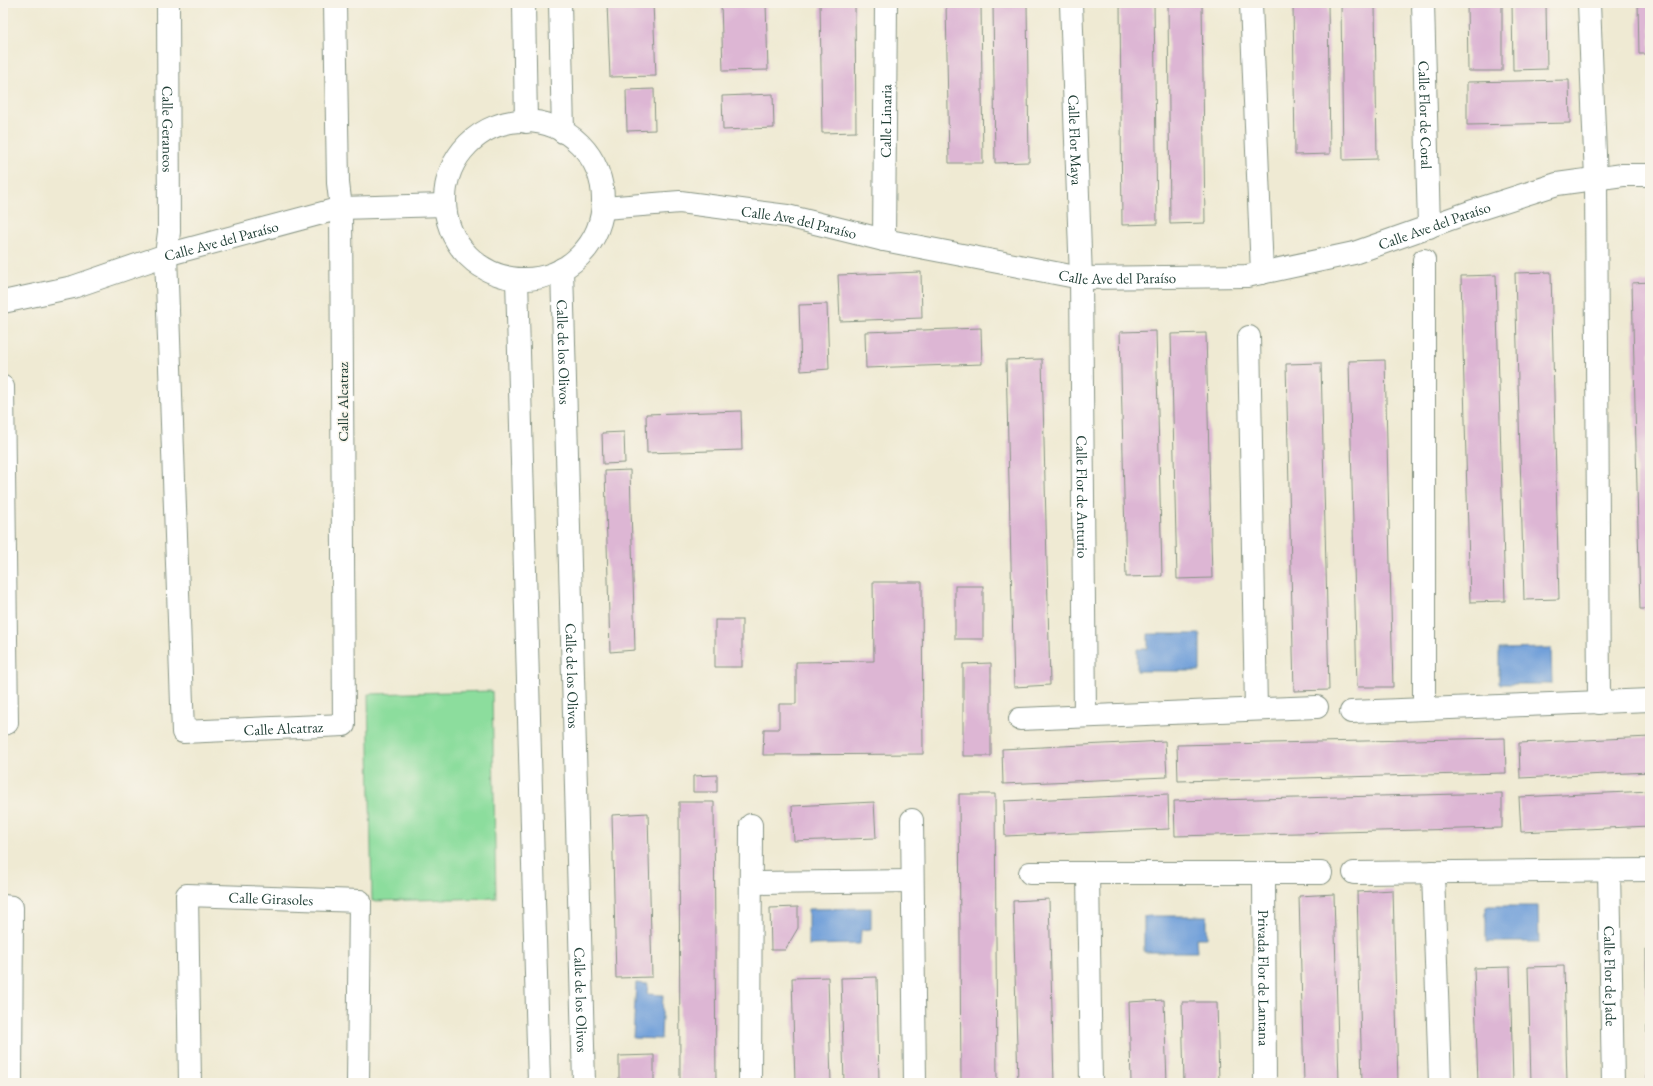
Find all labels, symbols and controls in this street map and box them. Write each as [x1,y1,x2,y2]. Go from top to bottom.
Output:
street label: Calle Flor de Coral [1415,60,1437,170]
street label: Calle Linaria [875,84,895,158]
street label: Calle Geraneos [159,86,178,172]
street label: Calle Flor Maya [1065,94,1087,186]
street label: Calle Ave del Paraíso [1375,197,1493,253]
street label: Calle Ave del Paraíso [740,201,859,242]
street label: Calle Ave del Paraíso [162,216,280,265]
street label: Calle Ave del Paraíso [1057,264,1176,288]
street label: Calle de los Olivos [553,299,575,405]
street label: Calle Alcatraz [333,362,352,442]
street label: Calle Flor de Anturio [1073,435,1093,558]
street label: Calle de los Olivos [562,623,584,729]
street label: Calle Alcatraz [243,716,324,739]
street label: Calle Girasoles [228,887,314,909]
street label: Privada Flor de Lantana [1255,910,1274,1046]
street label: Calle Flor de Jade [1601,926,1621,1027]
street label: Calle de los Olivos [571,947,593,1053]

